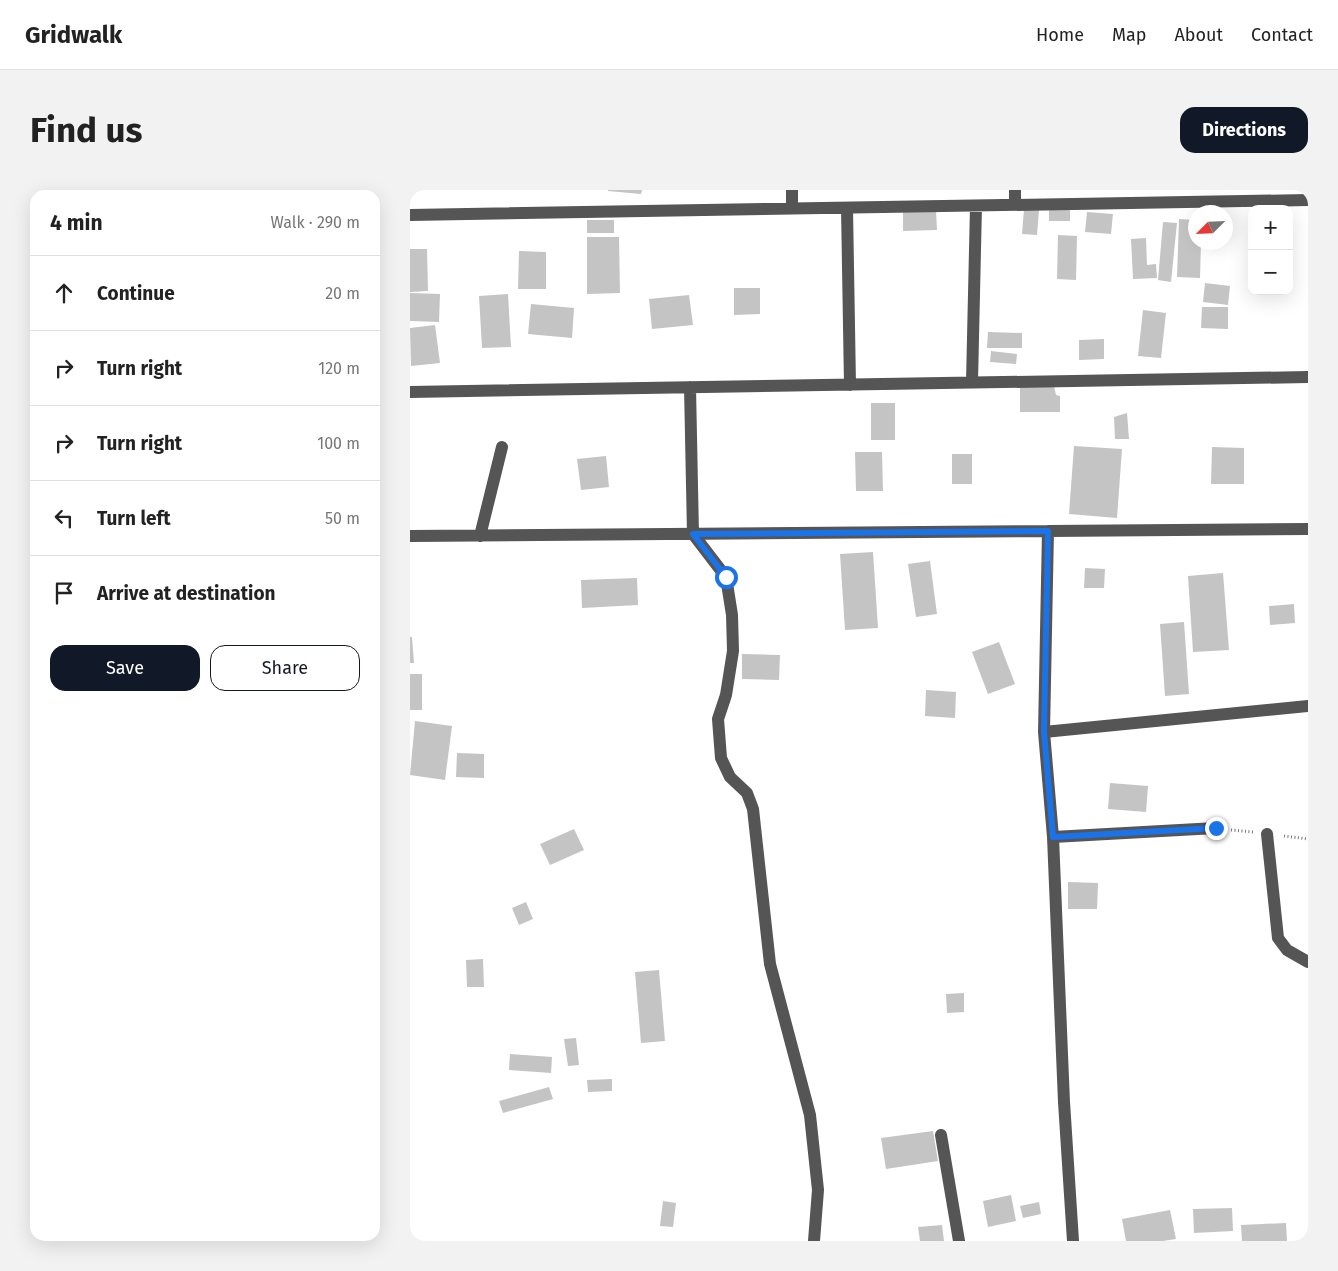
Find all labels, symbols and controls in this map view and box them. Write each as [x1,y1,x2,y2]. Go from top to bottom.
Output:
text: Gridwalk [25,21,122,49]
text: Home [1036,24,1084,46]
text: Map [1112,24,1146,46]
text: About [1174,24,1223,46]
text: Contact [1251,24,1313,46]
button: Directions [1180,107,1308,153]
text: Find us [30,109,142,151]
north arrow [1188,205,1233,250]
map controls [1248,205,1293,295]
button: + [1248,205,1293,250]
text: 4 min [50,210,103,236]
text: Walk · 290 m [270,213,360,232]
button: − [1248,250,1293,295]
icon: ahead [50,279,78,307]
text: Continue [97,282,175,305]
text: 20 m [325,284,360,303]
icon: right [50,354,78,382]
text: Turn right [97,357,182,380]
text: 120 m [318,359,360,378]
icon: right [50,429,78,457]
text: Turn right [97,432,182,455]
text: 100 m [317,434,360,453]
icon: left [50,504,78,532]
text: Turn left [97,507,171,530]
text: 50 m [325,509,360,528]
route start [715,566,738,589]
icon: arrive [50,579,78,607]
text: Arrive at destination [97,582,276,605]
button: Save [50,645,200,691]
button: Share [210,645,360,691]
route end [1205,817,1228,840]

